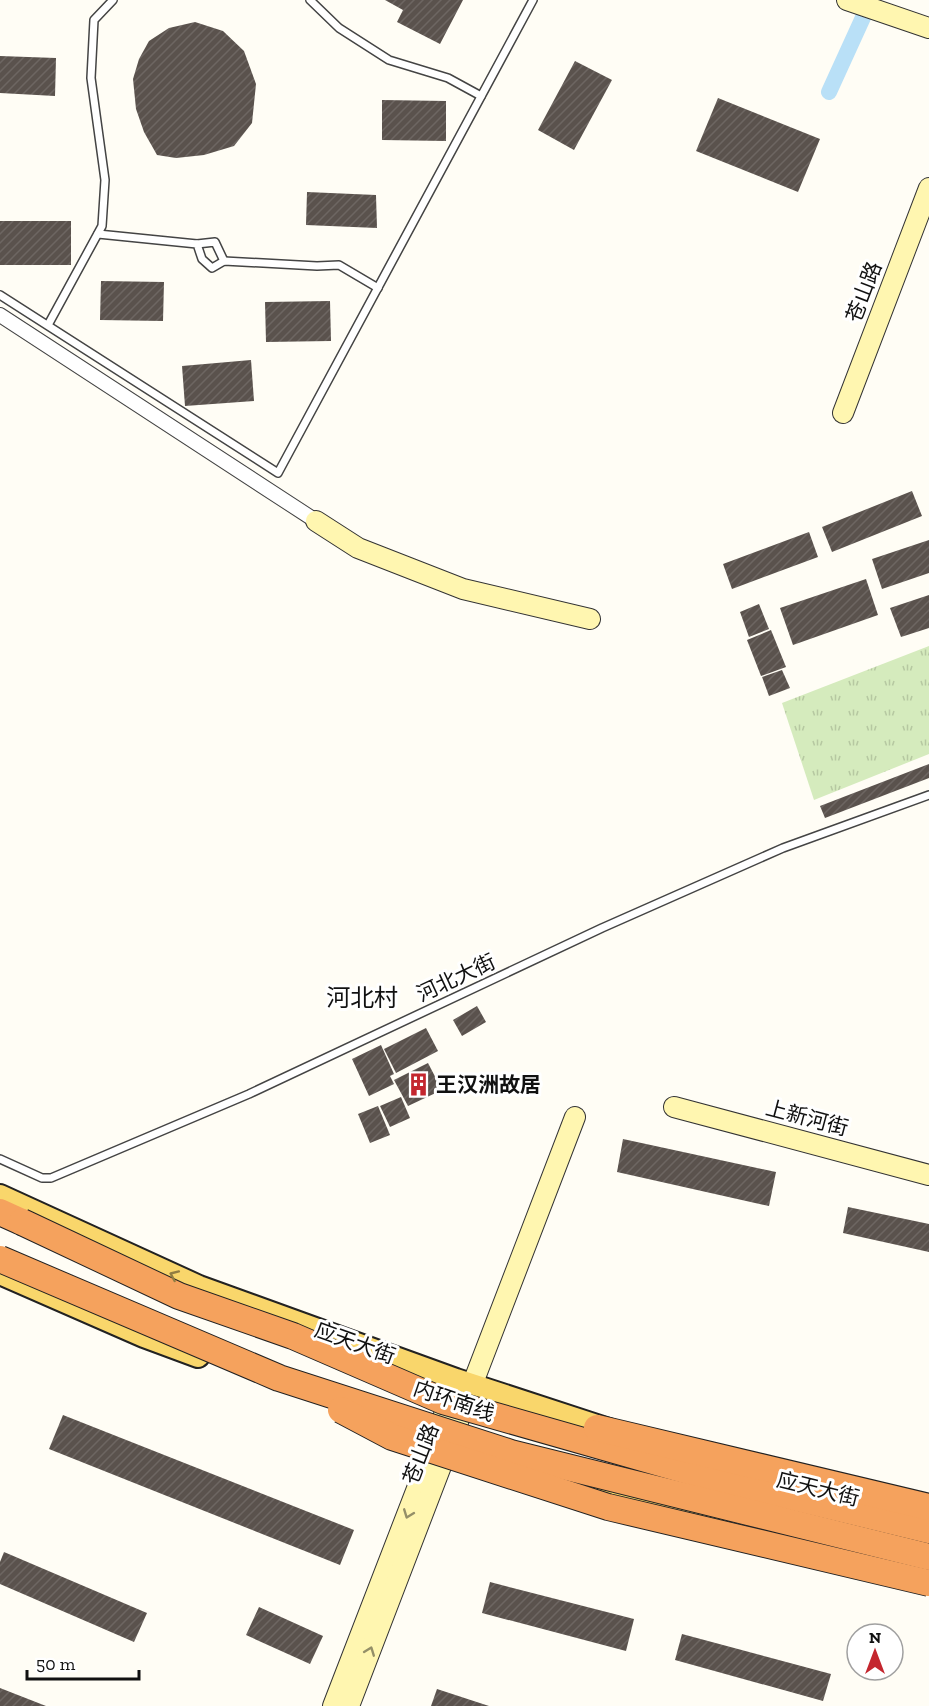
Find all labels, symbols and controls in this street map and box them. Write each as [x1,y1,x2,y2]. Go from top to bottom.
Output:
street label: 苍山路 [841,258,886,326]
street label: 河北大街 [412,948,499,1007]
district label: 河北村 [326,983,398,1012]
building icon: 王汉洲故居 [405,1072,431,1098]
place label: 王汉洲故居 [436,1072,541,1097]
street label: 上新河街 [763,1095,851,1140]
one-way arrow [169,1271,180,1283]
street label: 应天大街 [311,1316,399,1369]
street label: 内环南线 [410,1375,498,1426]
street label: 苍山路 [398,1420,443,1488]
street label: 应天大街 [774,1466,862,1511]
one-way arrow [402,1508,415,1519]
north arrow [845,1622,905,1682]
text: N [869,1628,881,1647]
scale bar [27,1643,140,1681]
one-way arrow [363,1647,376,1657]
text: 50 m [36,1653,76,1675]

